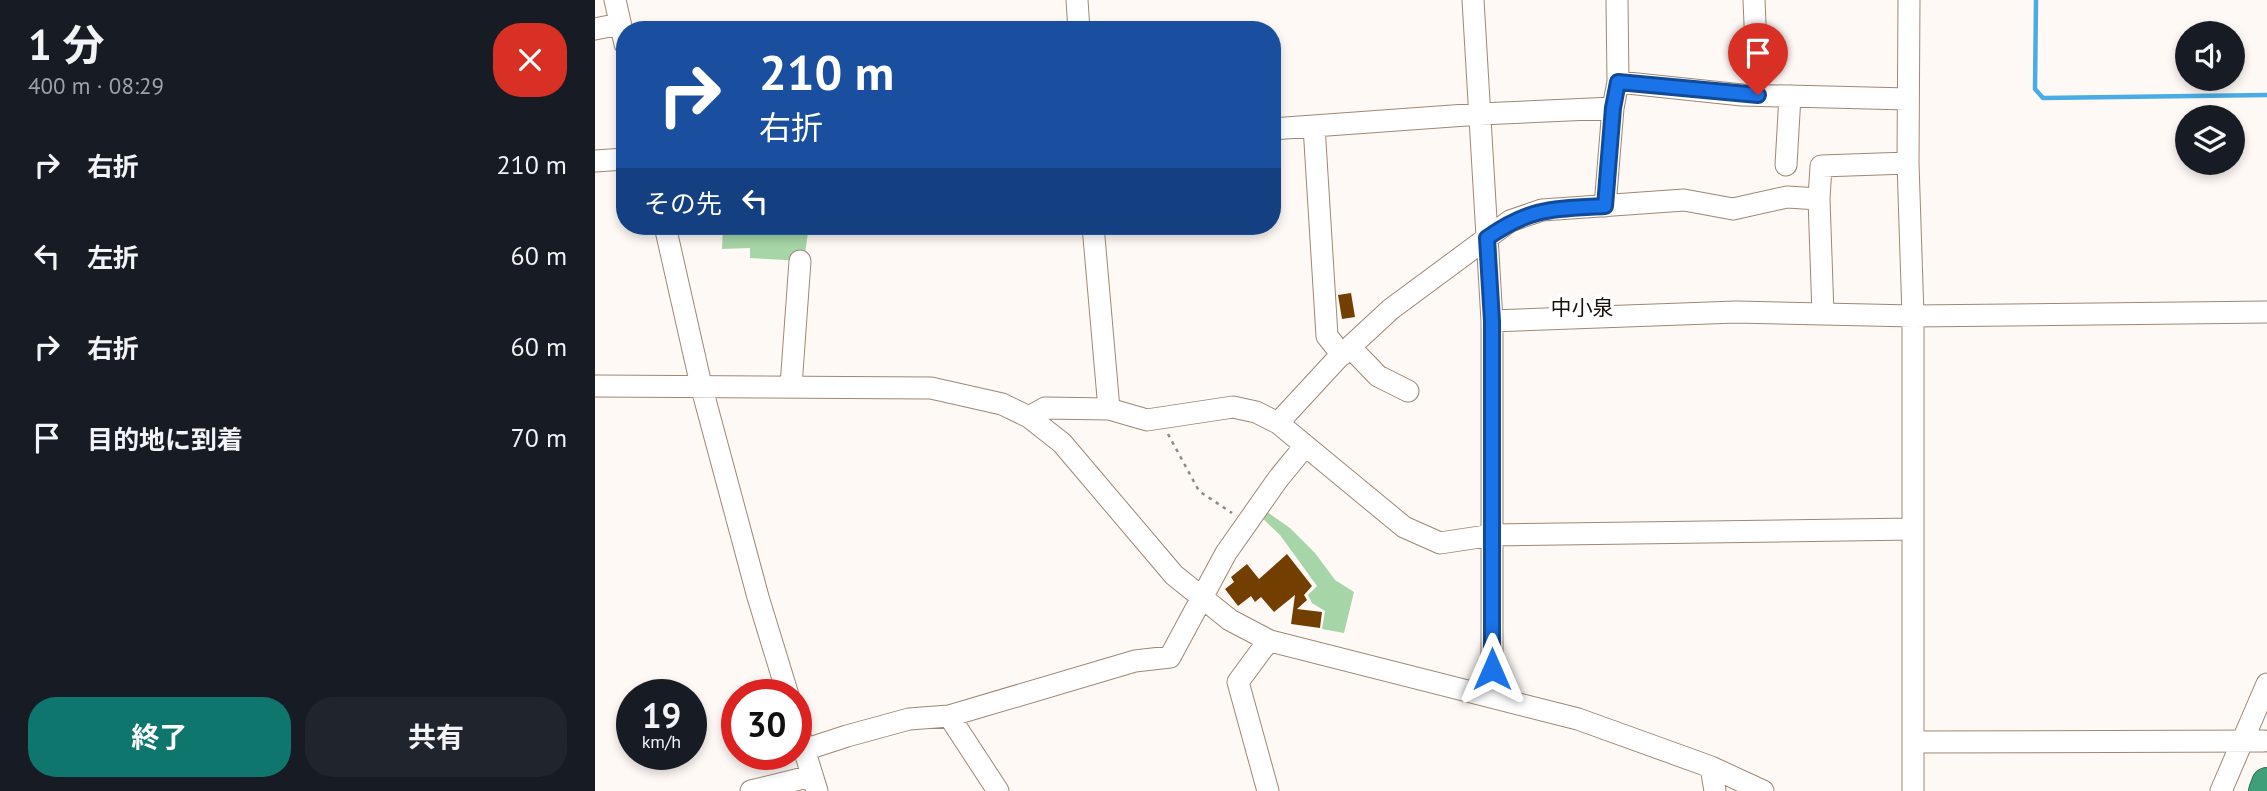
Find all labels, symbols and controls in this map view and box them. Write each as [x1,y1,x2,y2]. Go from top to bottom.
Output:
text: 1 分 [28,17,104,72]
map controls [2175,21,2245,175]
button: sound [2175,21,2245,91]
button: close [493,23,567,97]
pin [1728,23,1788,95]
icon: arrive [1739,34,1777,72]
text: 210 m [759,40,894,104]
icon: right [644,49,735,140]
text: 400 m · 08:29 [28,71,164,100]
button: layers [2175,105,2245,175]
text: 右折 [759,106,823,148]
icon: right [28,146,66,184]
text: 210 m [496,148,567,181]
text: 右折 [87,150,139,183]
icon: left [736,182,774,220]
text: その先 [644,187,722,220]
icon: left [28,237,66,275]
text: 60 m [511,239,567,272]
text: 左折 [87,241,139,274]
district label: 中小泉 [1551,294,1614,321]
icon: right [28,328,66,366]
text: 60 m [511,330,567,363]
text: 右折 [87,332,139,365]
icon: arrive [28,419,66,457]
text: 70 m [511,421,567,454]
text: 目的地に到着 [87,423,243,456]
position arrow [1455,632,1529,706]
speed limit sign: 30 [721,679,812,770]
text: 19 [642,692,681,738]
button: 終了 [28,697,291,777]
button: 共有 [305,697,567,777]
text: km/h [642,730,681,753]

